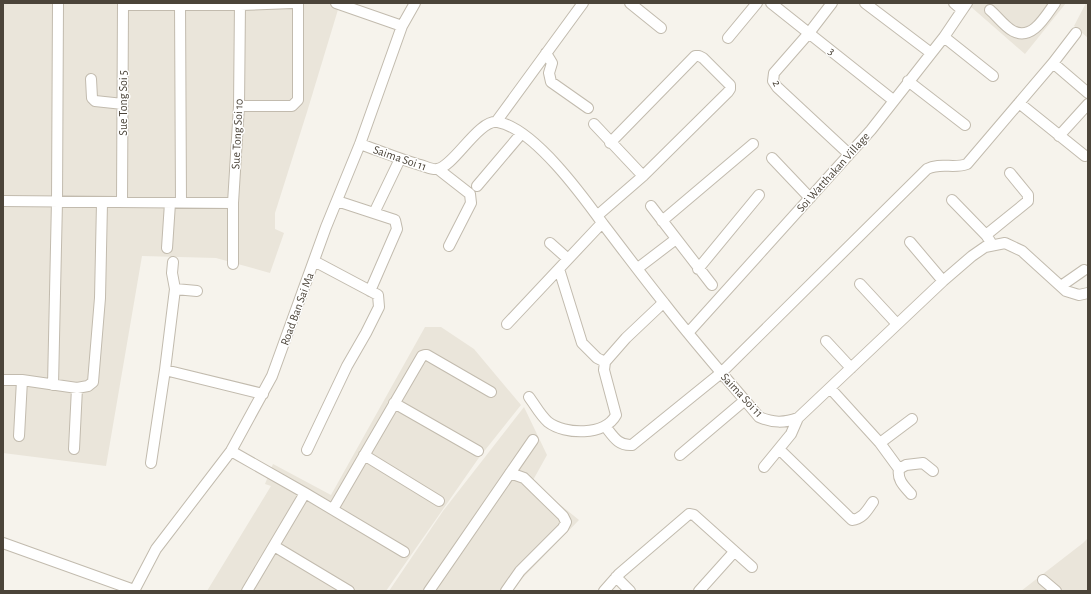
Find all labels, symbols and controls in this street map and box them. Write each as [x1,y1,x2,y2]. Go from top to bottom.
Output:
street label: 3 [826,45,838,57]
street label: Sue Tong Soi 5 [117,70,129,136]
street label: 2 [770,78,784,88]
street label: Sue Tong Soi 10 [229,98,245,170]
street label: Soi Watthakan Village [794,130,872,214]
street label: Saima Soi 11 [372,143,428,173]
street label: Road Ban Sai Ma [278,271,316,347]
street label: Saima Soi 11 [719,371,765,419]

